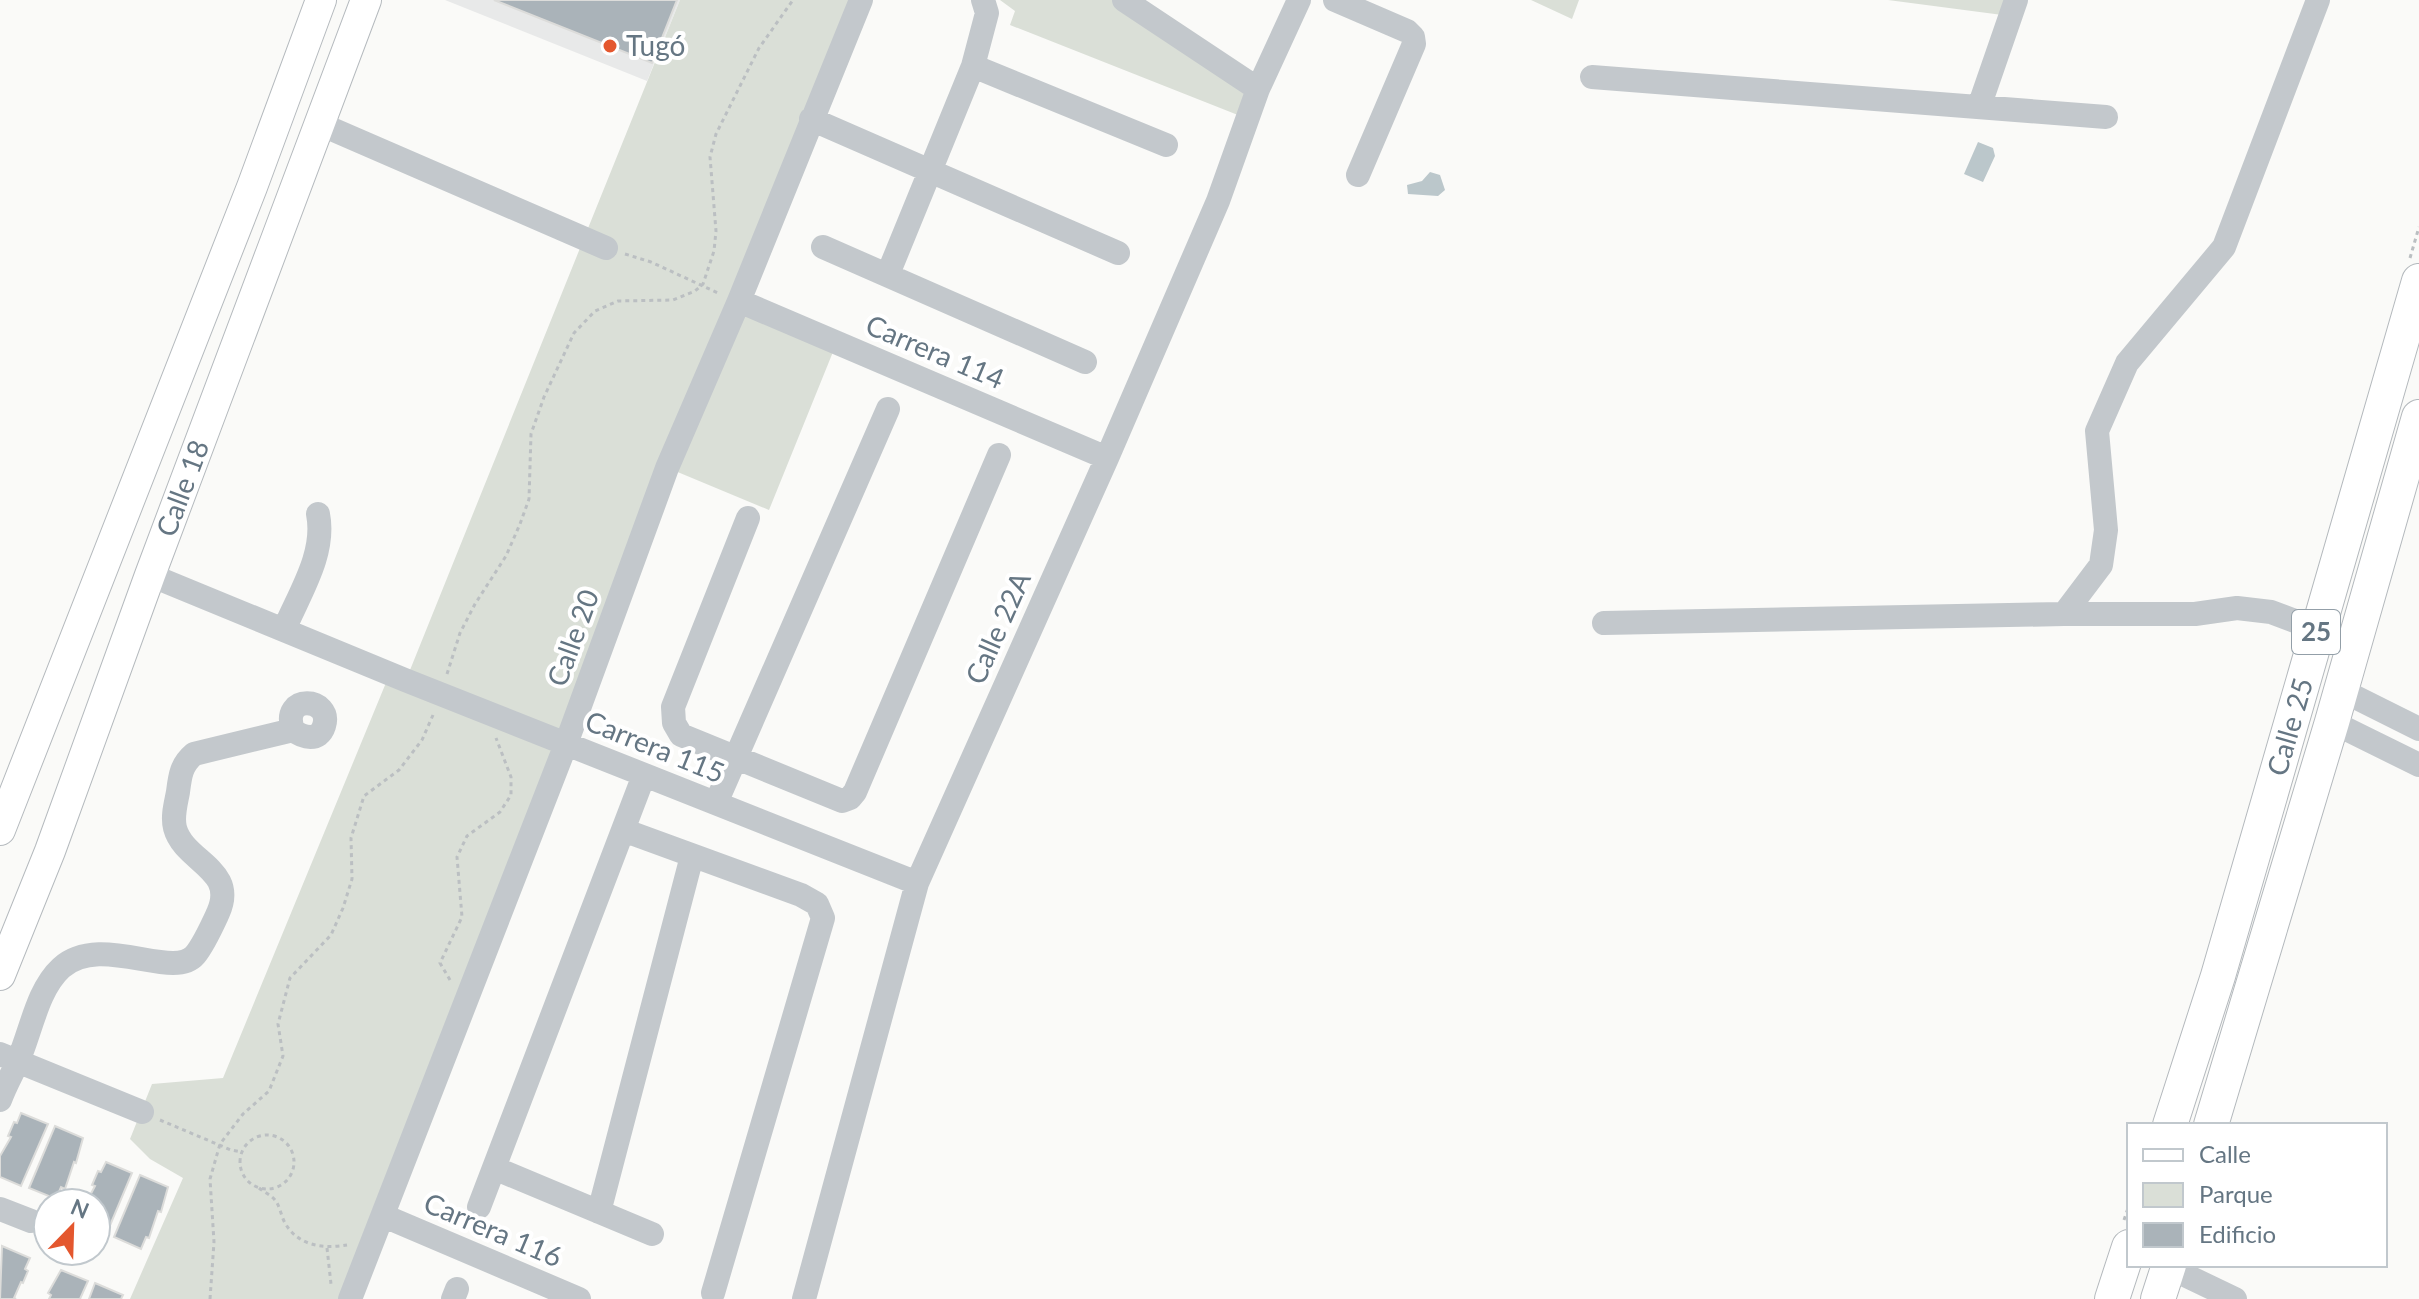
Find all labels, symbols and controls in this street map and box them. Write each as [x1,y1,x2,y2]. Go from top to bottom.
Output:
place label: Tugó [626,28,685,62]
marker: Tugó [601,37,619,55]
street label: Carrera 114 [861,307,1010,395]
street label: Calle 18 [148,435,215,541]
street label: Calle 22A [957,566,1037,689]
street label: Calle 20 [539,585,605,691]
road number: 25 [2292,610,2340,654]
street label: Calle 25 [2259,674,2319,779]
street label: Carrera 115 [581,703,730,789]
legend [2127,1123,2387,1267]
text: Calle [2199,1139,2251,1168]
text: Parque [2199,1179,2273,1208]
street label: Carrera 116 [419,1185,568,1273]
north arrow [32,1187,112,1267]
text: N [67,1192,93,1224]
text: Edificio [2199,1219,2276,1248]

